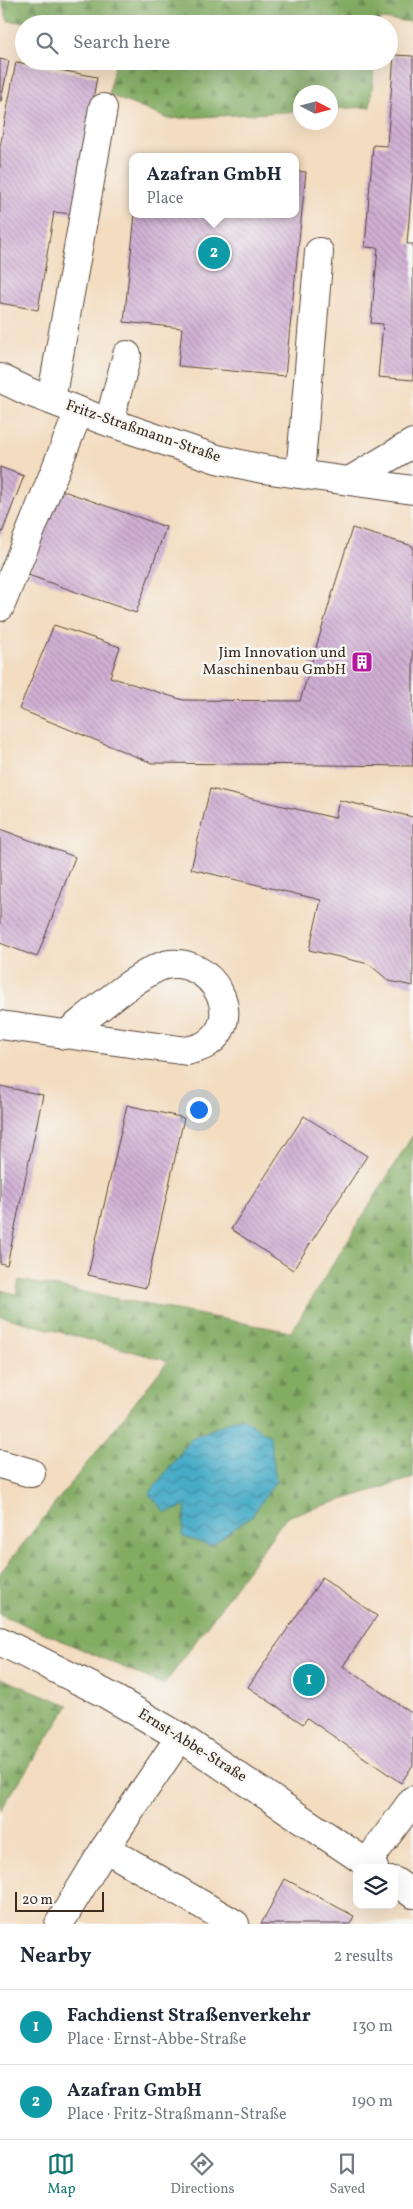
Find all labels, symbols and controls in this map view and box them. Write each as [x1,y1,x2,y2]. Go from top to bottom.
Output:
search box [15,15,398,70]
icon: search [33,29,61,57]
text: Search here [73,30,170,56]
north arrow [293,85,338,130]
popup [129,153,299,218]
text: Azafran GmbH [147,162,281,188]
text: Place [147,188,183,210]
pin: 2 [198,234,230,272]
street label: Fritz-Straßmann-Straße [63,396,223,468]
place label: Jim Innovation und Maschinenbau GmbH [202,643,346,681]
building icon: Jim Innovation und Maschinenbau GmbH [350,650,374,674]
your location [186,1097,212,1123]
pin: 1 [293,1661,325,1699]
street label: Ernst-Abbe-Straße [134,1704,250,1788]
map controls [353,1864,398,1909]
button: layers [353,1864,398,1909]
scale bar [15,1889,104,1912]
text: 20 m [22,1891,53,1910]
text: Nearby [20,1942,91,1971]
text: 2 results [334,1946,393,1968]
text: Fachdienst Straßenverkehr [67,2003,311,2029]
text: 1 [33,2016,39,2038]
text: 130 m [352,2016,393,2038]
text: Place · Ernst-Abbe-Straße [67,2029,246,2051]
text: Azafran GmbH [67,2078,202,2104]
text: 2 [32,2091,40,2113]
text: 190 m [351,2091,393,2113]
text: Place · Fritz-Straßmann-Straße [67,2104,287,2126]
tab: Map [47,2150,75,2199]
tab: Directions [170,2150,235,2199]
tab: Saved [329,2150,366,2199]

